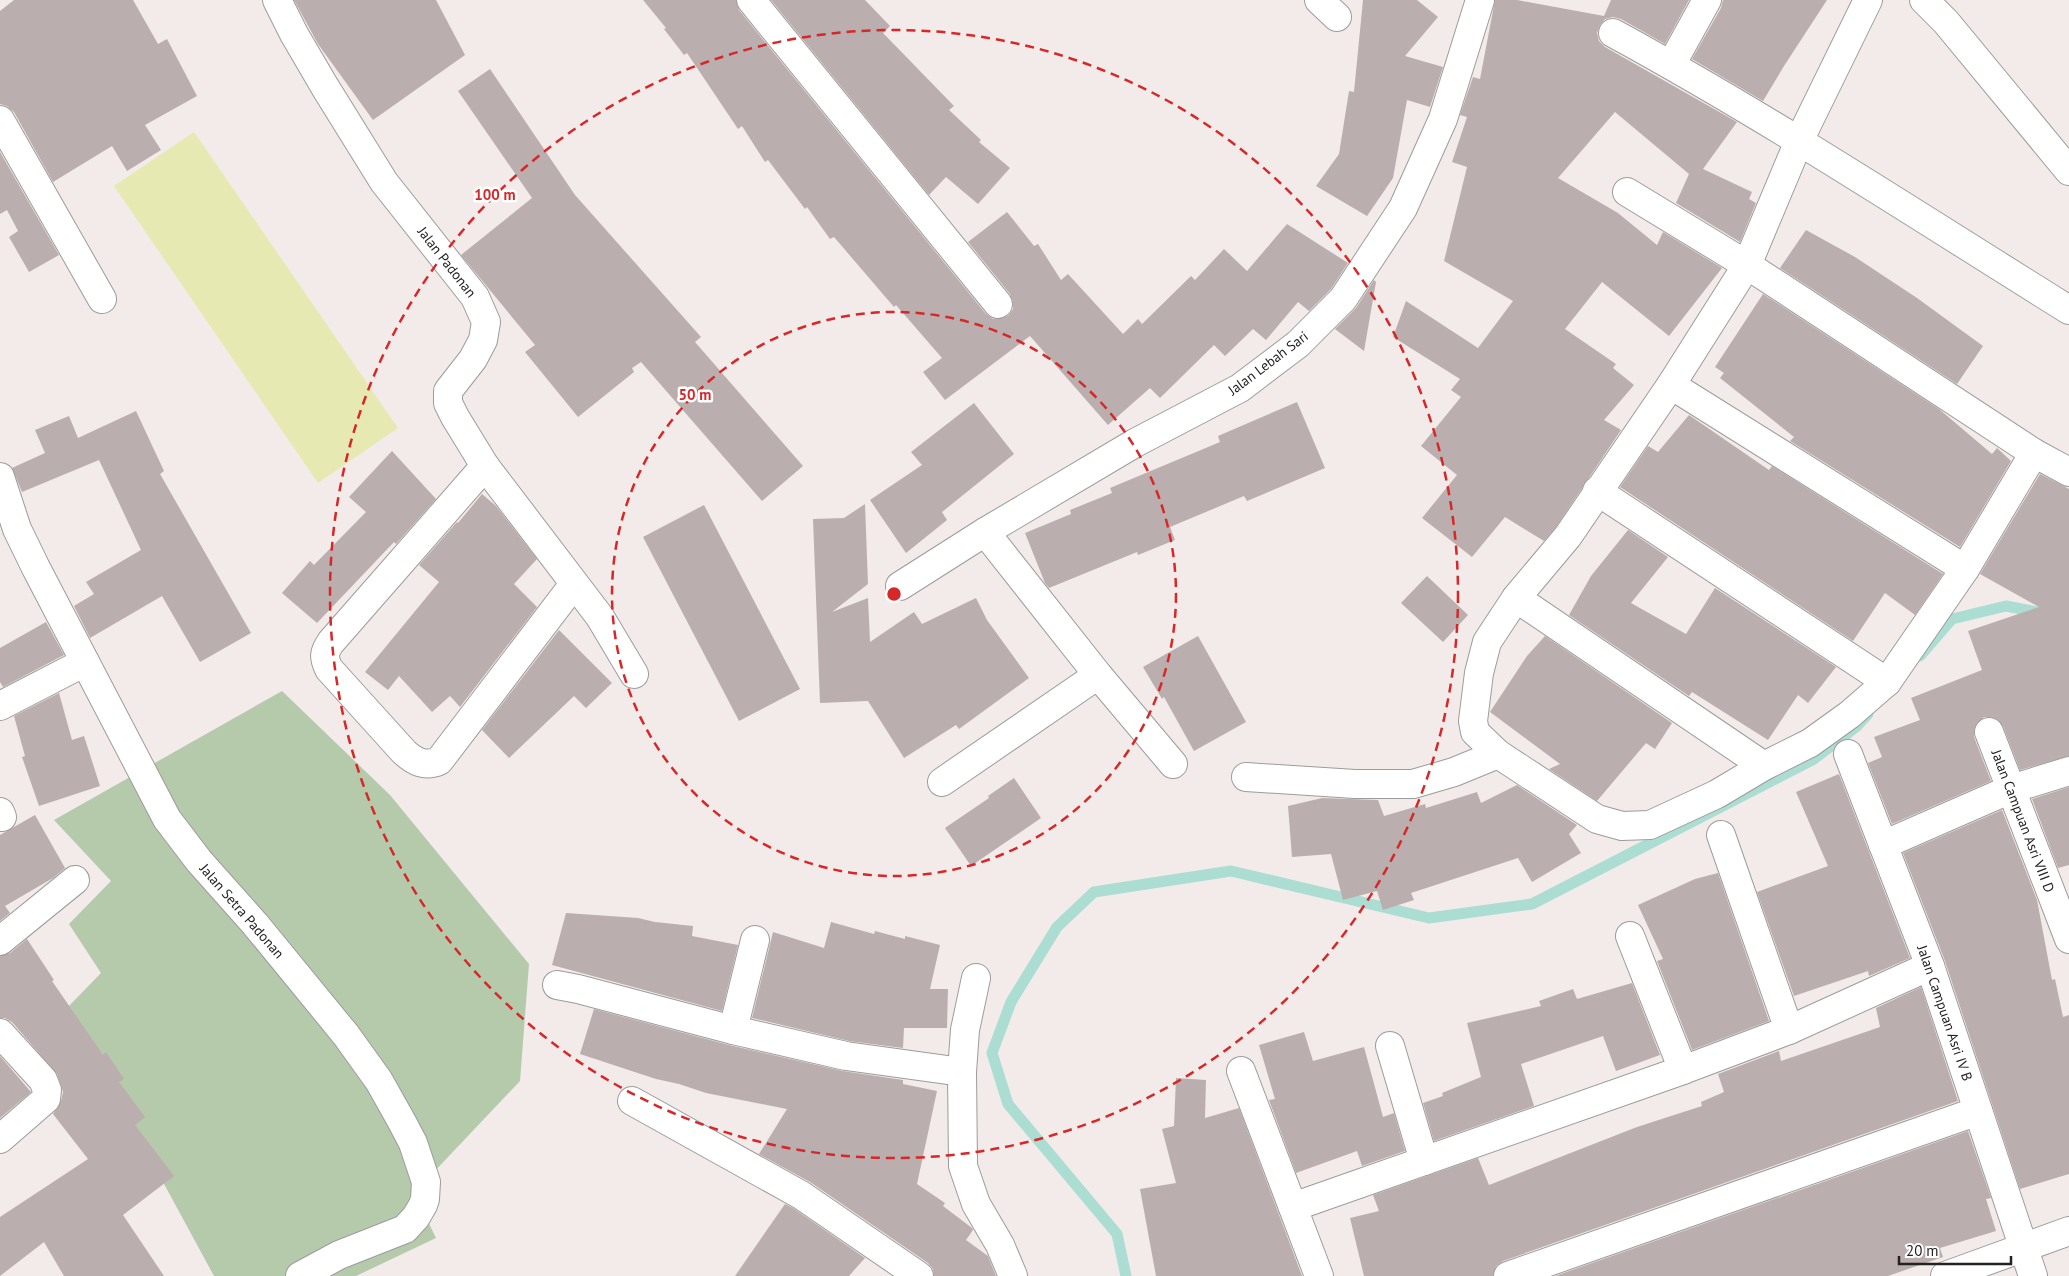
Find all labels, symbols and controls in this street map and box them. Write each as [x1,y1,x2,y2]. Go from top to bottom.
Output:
text: 100 m [474,185,516,204]
street label: Jalan Padonan [413,222,480,301]
street label: Jalan Lebah Sari [1224,327,1312,400]
text: 50 m [679,385,711,404]
centre of rings [885,585,903,603]
street label: Jalan Campuan Asri VIII D [1987,746,2059,895]
street label: Jalan Setra Padonan [195,859,288,962]
street label: Jalan Campuan Asri IV B [1913,942,1977,1083]
scale bar [1899,1234,2012,1266]
text: 20 m [1906,1241,1939,1260]

